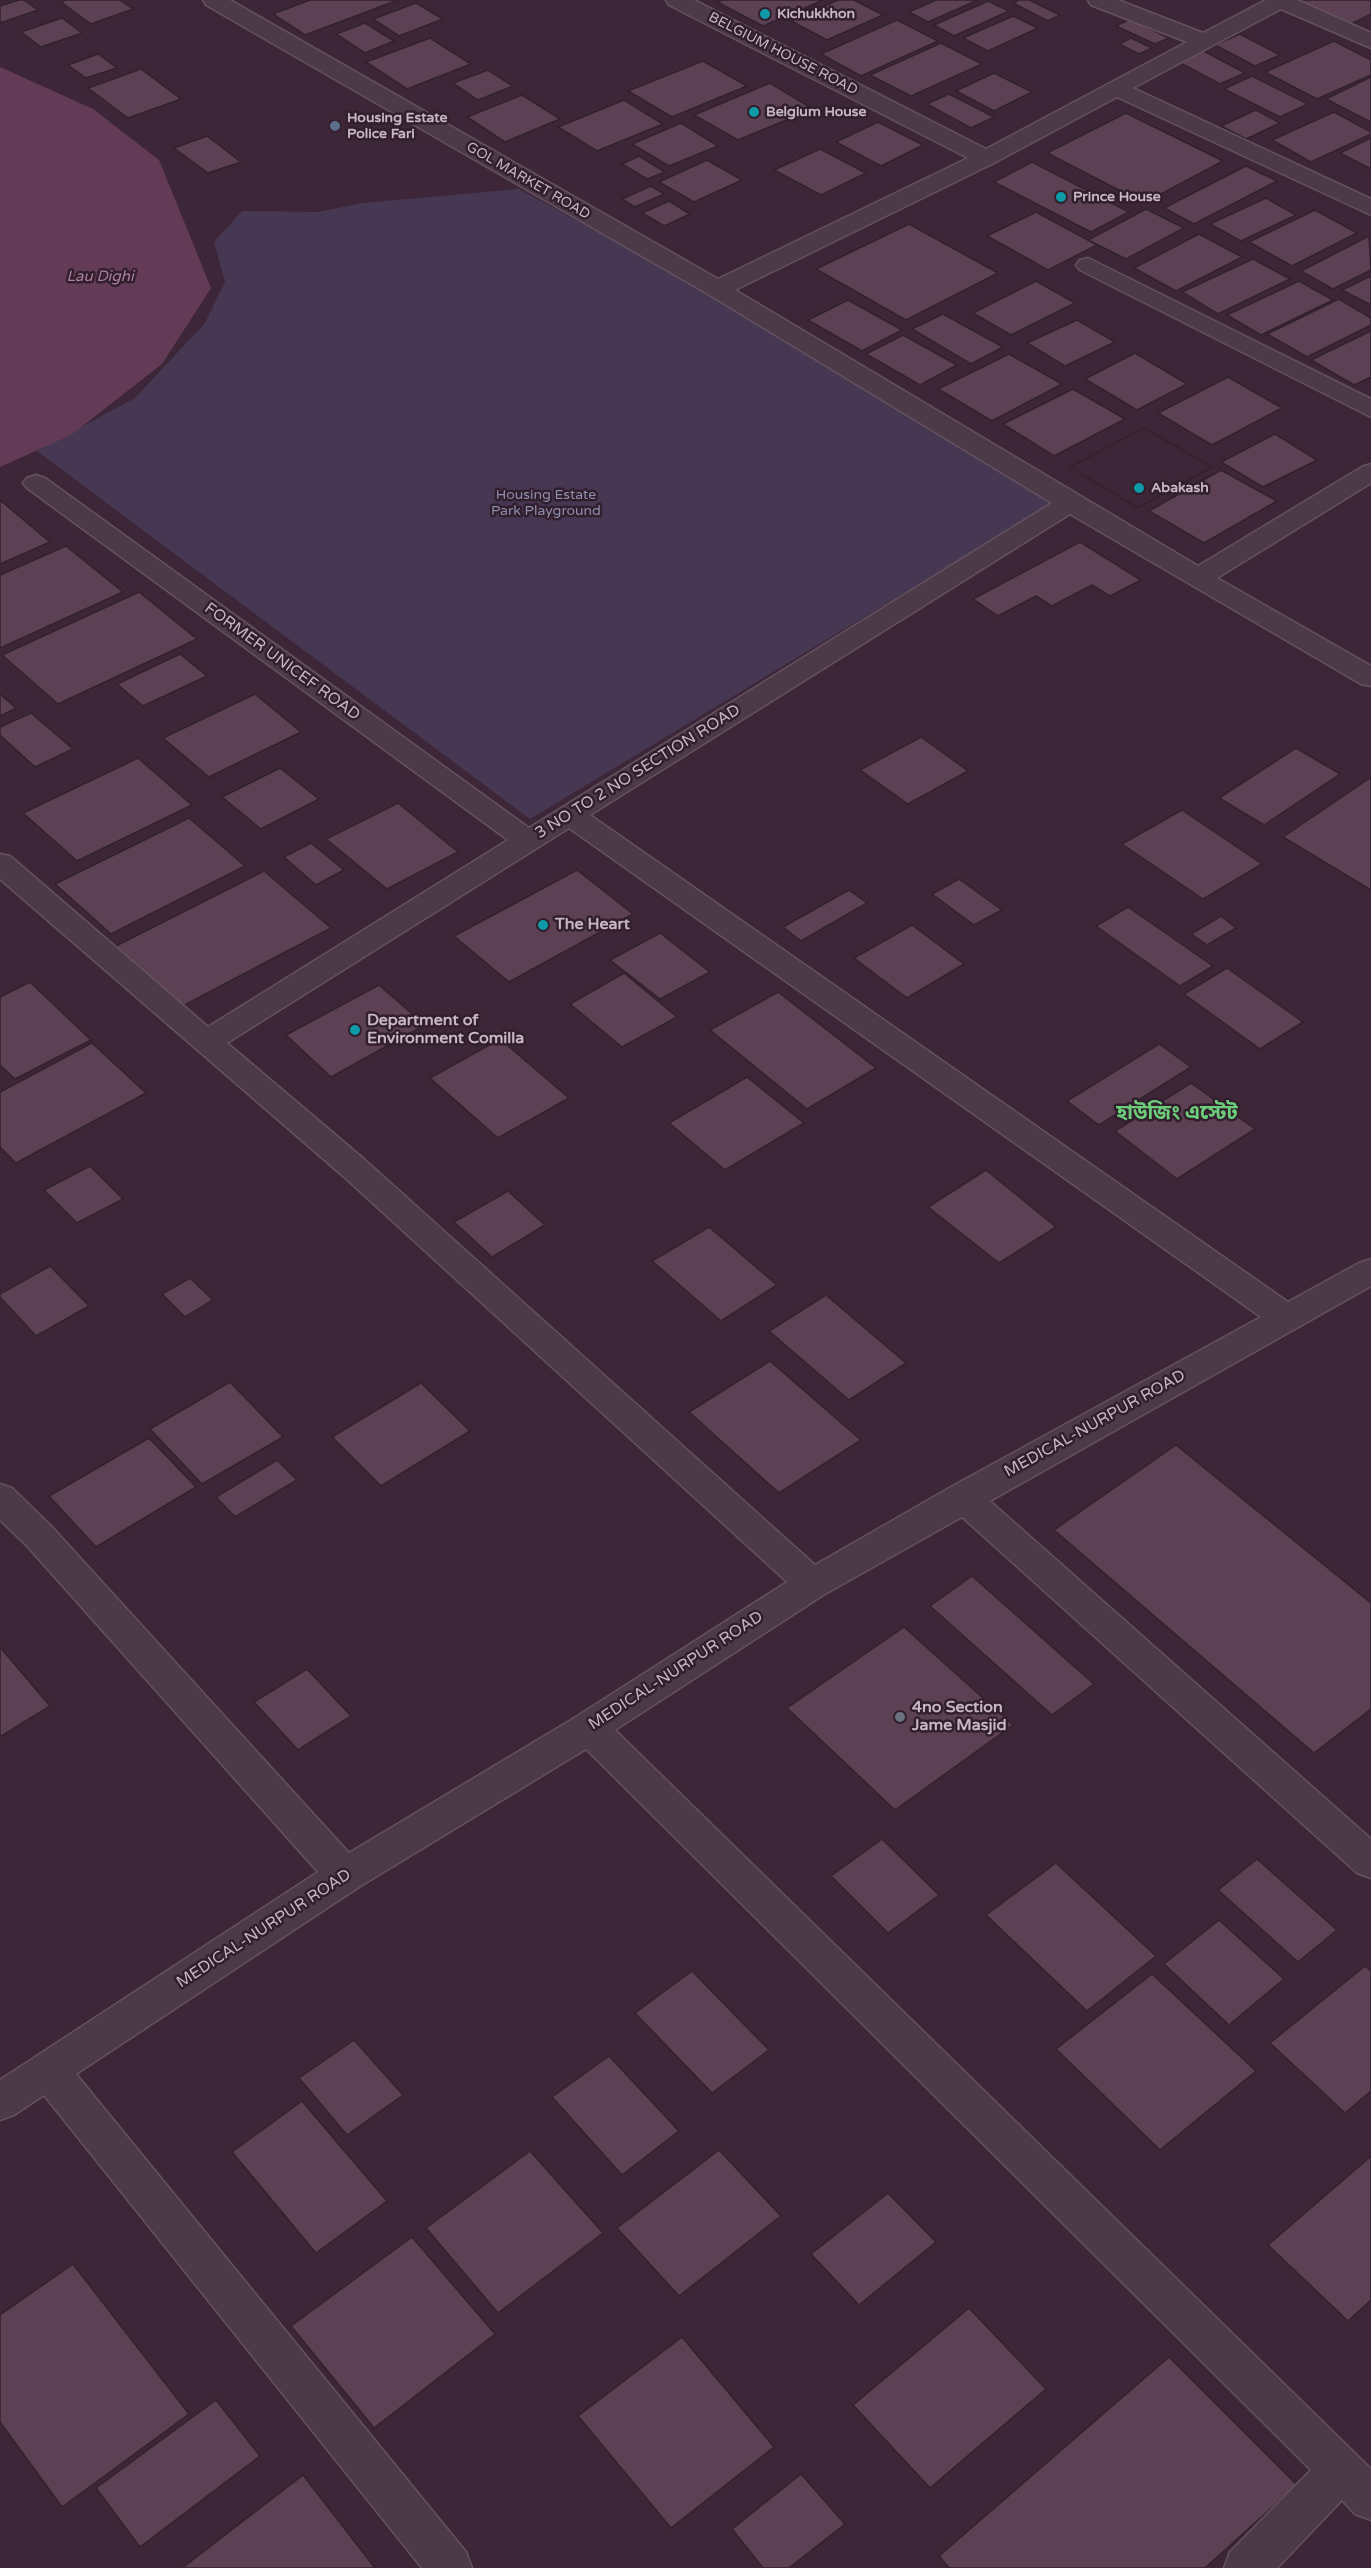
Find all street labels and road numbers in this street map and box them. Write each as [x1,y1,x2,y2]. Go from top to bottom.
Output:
street label: BELGIUM HOUSE ROAD [706,9,860,99]
street label: GOL MARKET ROAD [463,139,593,223]
street label: FORMER UNICEF ROAD [200,599,364,725]
street label: 3 NO TO 2 NO SECTION ROAD [532,701,744,843]
street label: MEDICAL-NURPUR ROAD [1001,1366,1189,1482]
street label: MEDICAL-NURPUR ROAD [585,1607,767,1735]
street label: MEDICAL-NURPUR ROAD [173,1865,355,1993]

